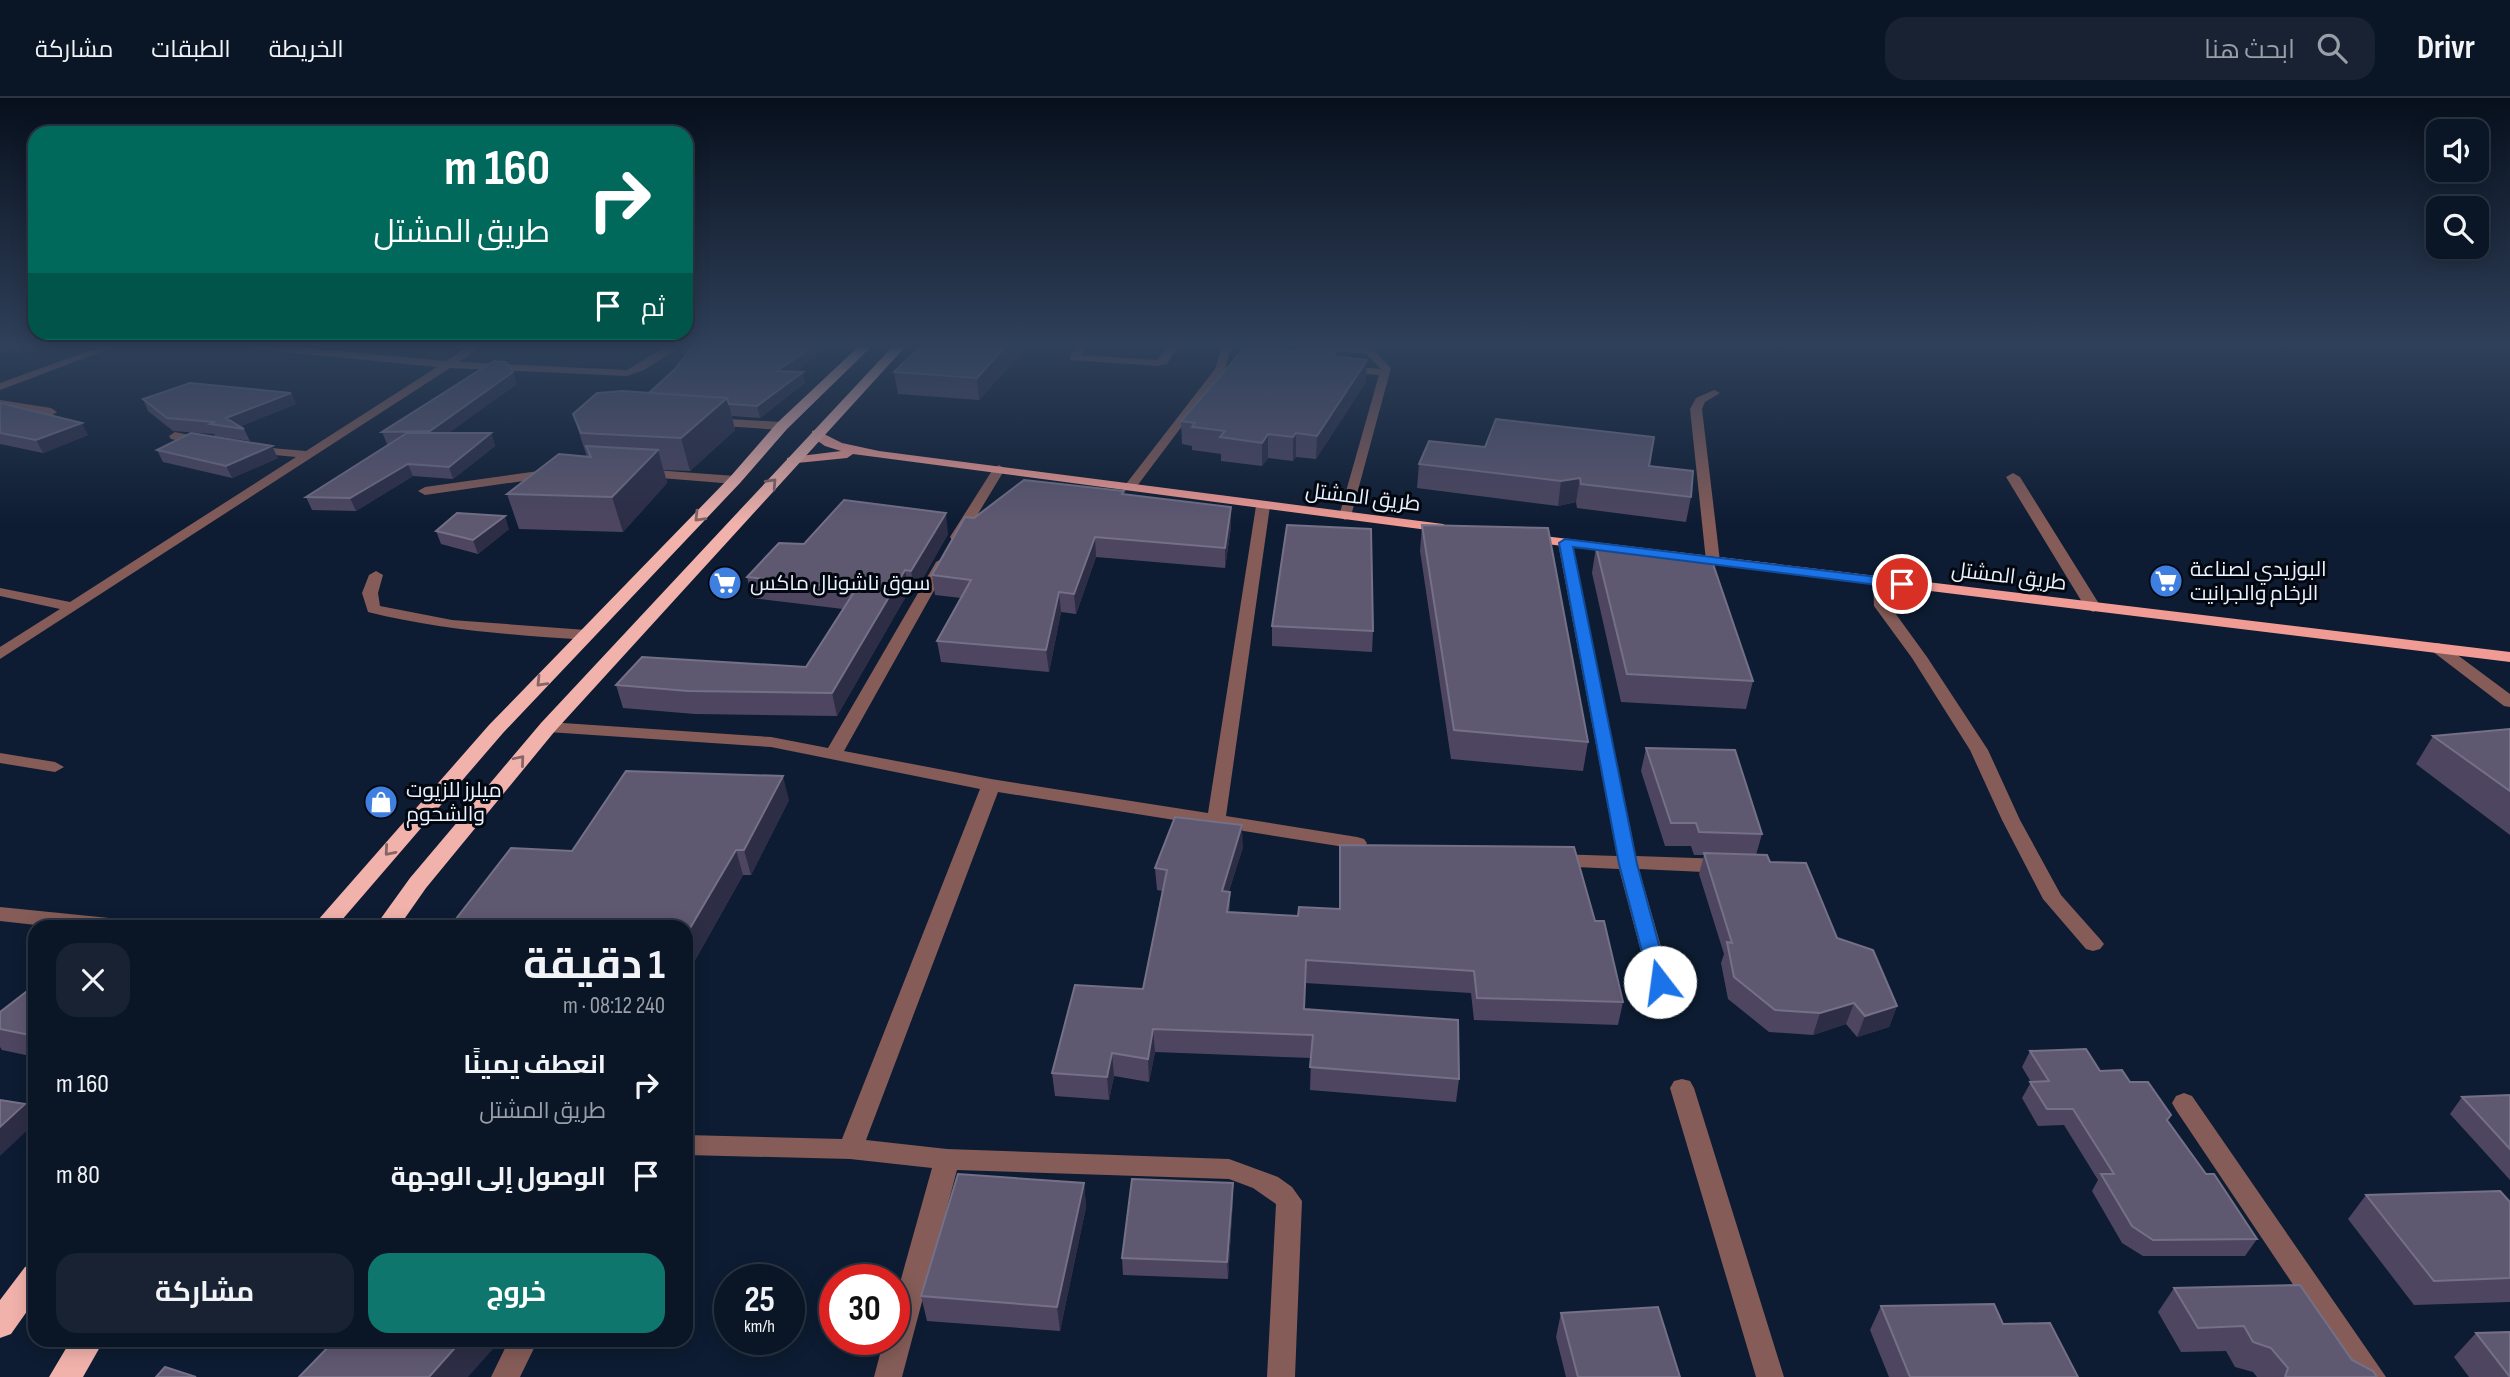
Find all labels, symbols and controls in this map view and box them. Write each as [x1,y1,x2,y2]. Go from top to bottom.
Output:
search box [1885,17,2375,80]
text: Drivr [2417,28,2475,68]
icon: search [2313,29,2351,67]
text: مشاركة [35,35,113,64]
text: الطبقات [151,35,231,64]
text: الخريطة [269,35,344,64]
text: ابحث هنا [2204,35,2295,66]
map controls [2426,119,2489,259]
button: sound [2426,119,2489,182]
text: 160 m [444,140,550,199]
icon: right [574,154,665,245]
button: search [2426,196,2489,259]
text: طريق المشتل [373,213,550,252]
icon: arrive [589,287,627,325]
text: ثم [641,293,665,324]
one-way arrow [764,478,776,491]
street label: طريق المشتل [1304,478,1422,517]
one-way arrow [694,509,707,522]
pin [1872,554,1932,614]
street label: طريق المشتل [1950,557,2068,596]
place label: البوزيدي لصناعة الرخام والجرانيت [2190,557,2327,607]
supermarket icon: البوزيدي لصناعة الرخام والجرانيت [2147,562,2185,600]
supermarket icon: سوق ناشونال ماكس [706,564,744,602]
icon: arrive [1883,565,1921,603]
place label: سوق ناشونال ماكس [750,571,930,596]
one-way arrow [537,674,550,687]
one-way arrow [512,756,524,769]
place label: ميلرز للزيوت والشحوم [406,778,502,828]
shop icon: ميلرز للزيوت والشحوم [362,783,400,821]
one-way arrow [385,843,397,856]
text: 1 دقيقة [523,940,665,991]
button: close [56,943,130,1017]
position arrow [1623,945,1697,1019]
text: 240 m · 08:12 [563,992,665,1020]
text: انعطف يمينًا [463,1050,606,1081]
icon: right [627,1066,665,1104]
text: 160 m [56,1069,109,1100]
text: طريق المشتل [479,1097,606,1125]
icon: arrive [627,1157,665,1195]
text: 80 m [56,1160,100,1191]
text: الوصول إلى الوجهة [391,1162,606,1193]
button: مشاركة [56,1253,354,1333]
button: خروج [368,1253,665,1333]
speed limit sign: 30 [819,1264,910,1355]
text: 25 [744,1279,775,1322]
text: km/h [744,1316,775,1337]

